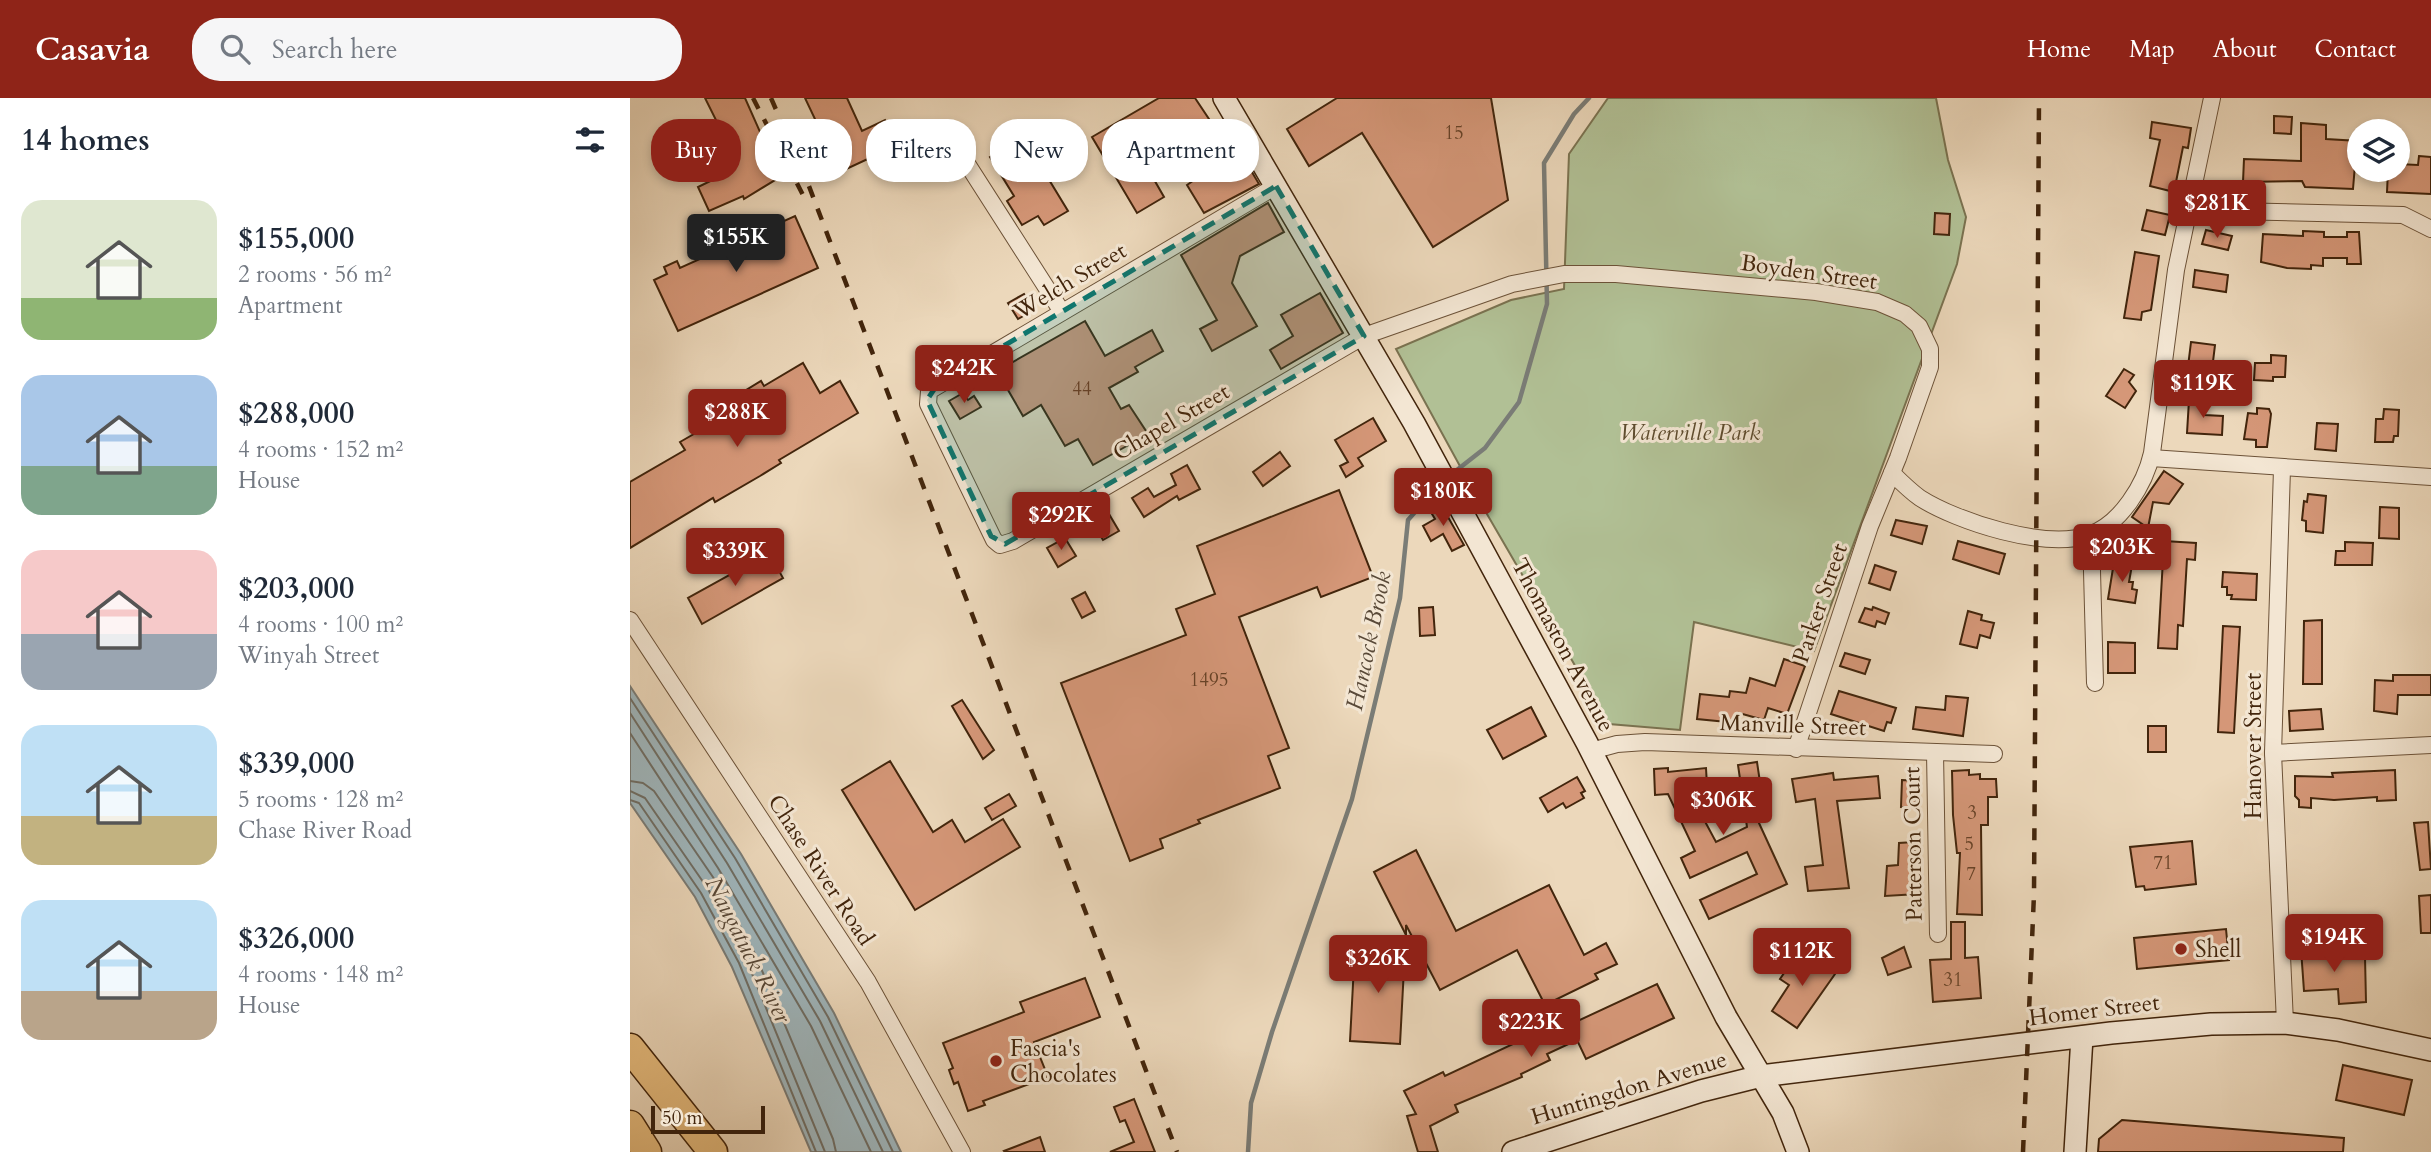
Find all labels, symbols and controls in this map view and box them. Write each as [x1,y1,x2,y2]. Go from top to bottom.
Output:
search box [192,18,682,81]
text: Casavia [35,27,150,72]
icon: search [216,30,254,68]
text: Search here [272,32,398,67]
text: Home [2027,33,2091,66]
text: Map [2129,33,2175,66]
text: About [2213,33,2277,66]
text: Contact [2315,33,2396,66]
chip: Buy [651,119,741,182]
chip: Rent [755,119,852,182]
chip: Filters [866,119,976,182]
chip: New [990,119,1088,182]
chip: Apartment [1102,119,1259,182]
map controls [2347,119,2410,182]
button: layers [2347,119,2410,182]
text: 14 homes [21,120,150,161]
house number: 15 [1444,120,1464,146]
icon: filters [571,121,609,159]
pin: $281K [2168,180,2266,240]
text: $281K [2184,187,2250,218]
pin: $155K [687,214,785,274]
text: $155,000 [238,218,354,259]
text: $155K [703,221,769,252]
icon: home [77,228,161,312]
street label: Welch Street [1007,235,1132,327]
street label: Boyden Street [1739,247,1879,297]
text: 2 rooms · 56 m² [238,259,391,290]
text: Apartment [238,290,342,321]
pin: $242K [915,345,1013,405]
text: $242K [931,352,997,383]
pin: $119K [2154,360,2252,420]
text: $119K [2170,367,2236,398]
house number: 44 [1072,376,1092,402]
street label: Chapel Street [1107,376,1235,468]
pin: $288K [688,390,786,449]
text: $288,000 [238,393,354,434]
text: $288K [704,396,770,427]
icon: home [77,403,161,487]
park label: Waterville Park [1620,417,1761,448]
text: 4 rooms · 152 m² [238,434,403,465]
text: House [238,465,300,496]
pin: $180K [1394,468,1492,528]
text: $180K [1410,475,1476,506]
pin: $292K [1012,492,1110,552]
text: $292K [1028,499,1094,530]
pin: $203K [2073,524,2171,584]
pin: $339K [686,528,784,588]
text: $203K [2089,531,2155,562]
text: $339K [702,535,768,566]
street label: Parker Street [1785,539,1855,667]
street label: Thomaston Avenue [1504,553,1622,737]
text: $203,000 [238,568,354,609]
water label: Hancock Brook [1338,568,1400,714]
icon: home [77,578,161,662]
text: 4 rooms · 100 m² [238,609,403,640]
text: Winyah Street [238,640,379,671]
house number: 1495 [1190,667,1228,693]
street label: Hanover Street [2238,673,2269,819]
street label: Manville Street [1719,707,1867,743]
text: $339,000 [238,743,354,784]
icon: home [77,753,161,837]
street label: Patterson Court [1896,766,1930,922]
pin: $306K [1674,778,1772,837]
text: 5 rooms · 128 m² [238,784,403,815]
text: $306K [1690,784,1756,815]
street label: Chase River Road [761,789,882,952]
house number: 3 [1967,800,1977,826]
text: Chase River Road [238,815,412,846]
house number: 5 [1964,831,1974,857]
house number: 71 [2153,850,2173,876]
house number: 7 [1966,861,1976,887]
water label: Naugatuck River [697,871,800,1030]
pin: $194K [2285,914,2383,974]
text: $326,000 [238,918,354,959]
text: $194K [2301,921,2367,952]
icon: home [77,928,161,1012]
pin: $112K [1753,928,1851,988]
place label: Shell [2195,934,2241,965]
text: $112K [1769,935,1835,966]
pin: $326K [1329,936,1427,995]
marker: Shell [2173,941,2189,957]
text: $326K [1345,942,1411,973]
text: 4 rooms · 148 m² [238,959,403,990]
house number: 31 [1943,967,1963,993]
street label: Homer Street [2027,987,2161,1033]
text: House [238,990,300,1021]
pin: $223K [1482,1000,1580,1059]
text: $223K [1498,1006,1564,1037]
place label: Fascia's Chocolates [1010,1033,1117,1090]
street label: Huntingdon Avenue [1527,1043,1731,1133]
marker: Fascia's Chocolates [988,1053,1004,1069]
scale bar [651,1103,765,1135]
text: 50 m [662,1105,703,1131]

